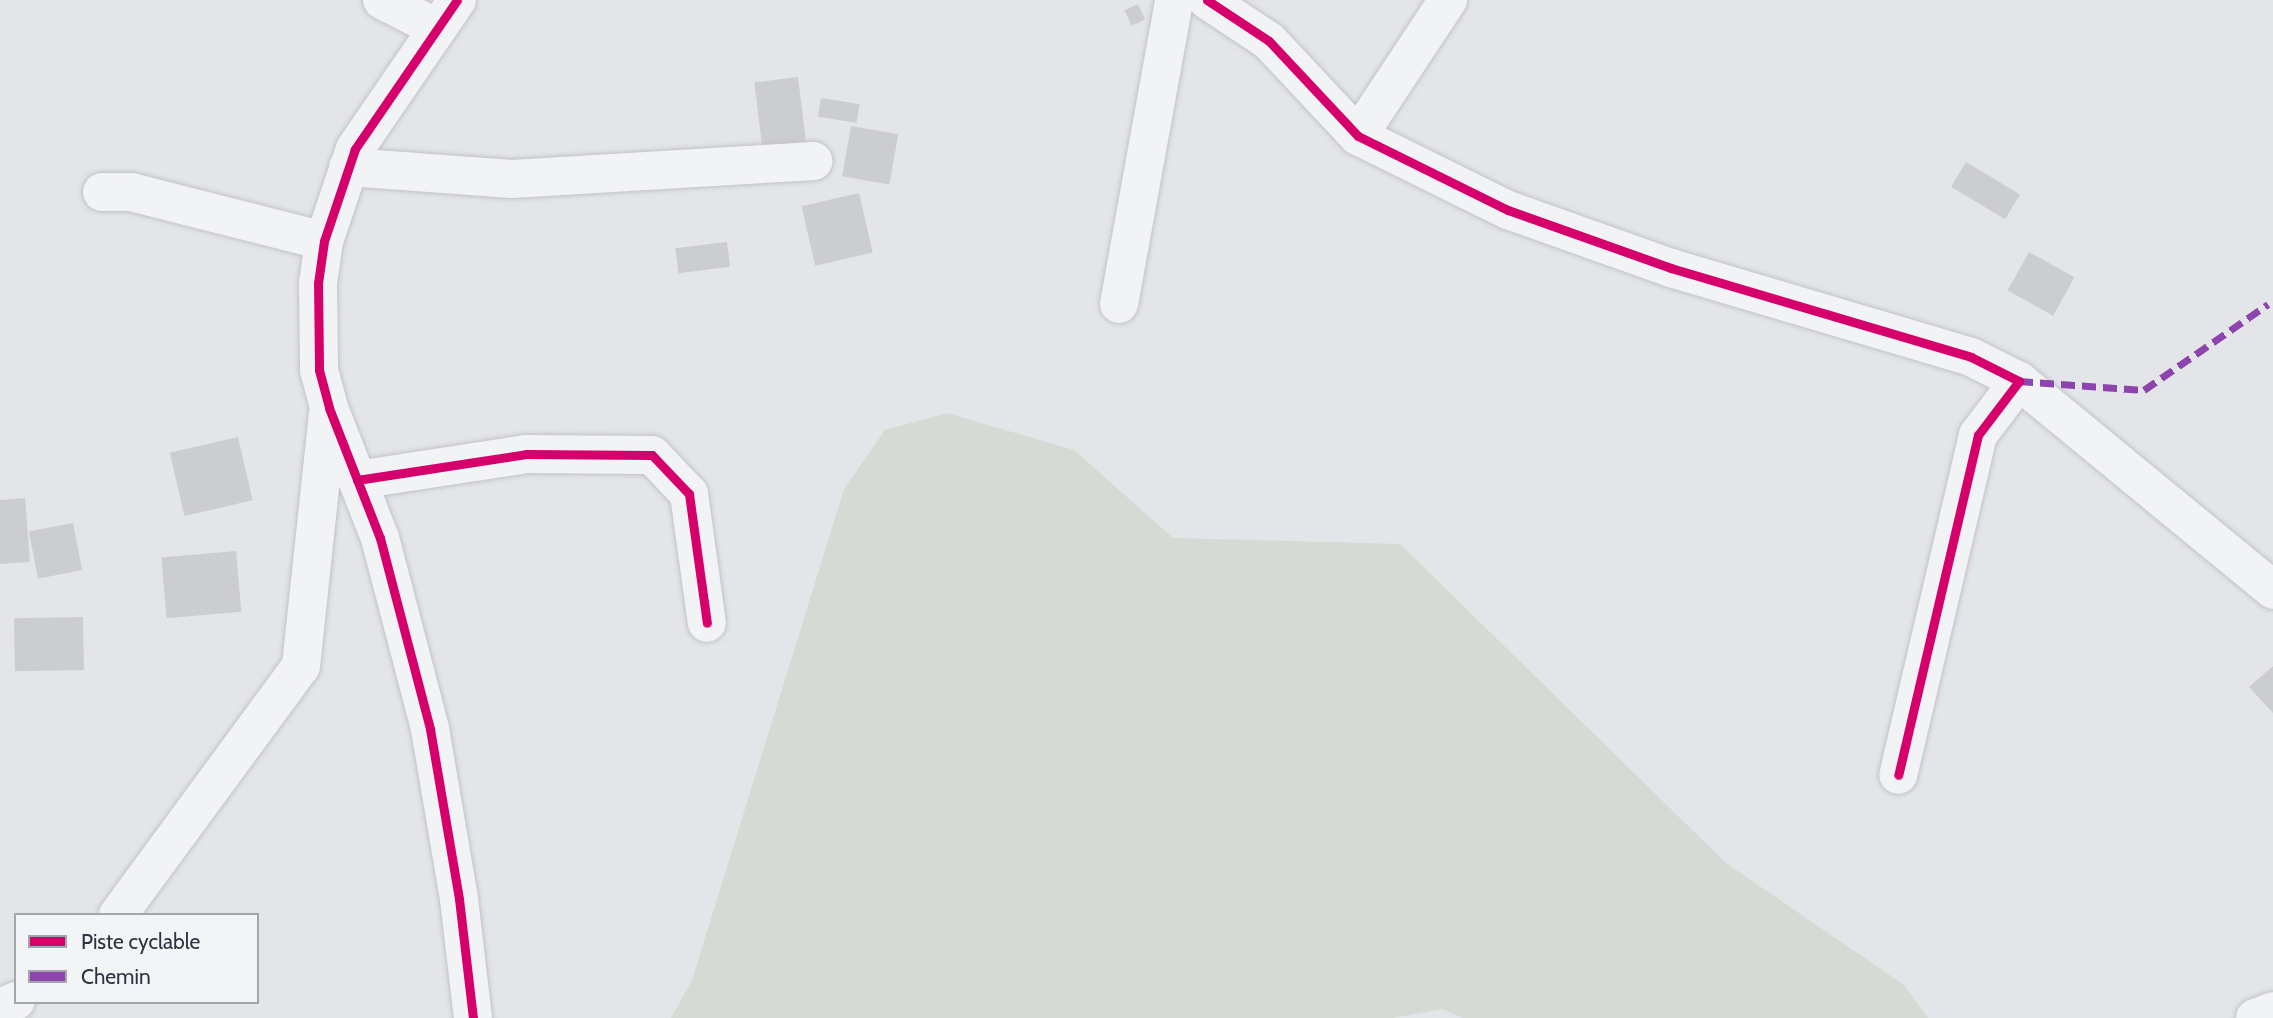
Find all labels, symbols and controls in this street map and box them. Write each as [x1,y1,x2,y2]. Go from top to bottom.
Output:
legend [14,913,259,1004]
text: Piste cyclable [81,929,200,954]
text: Chemin [81,964,151,989]

